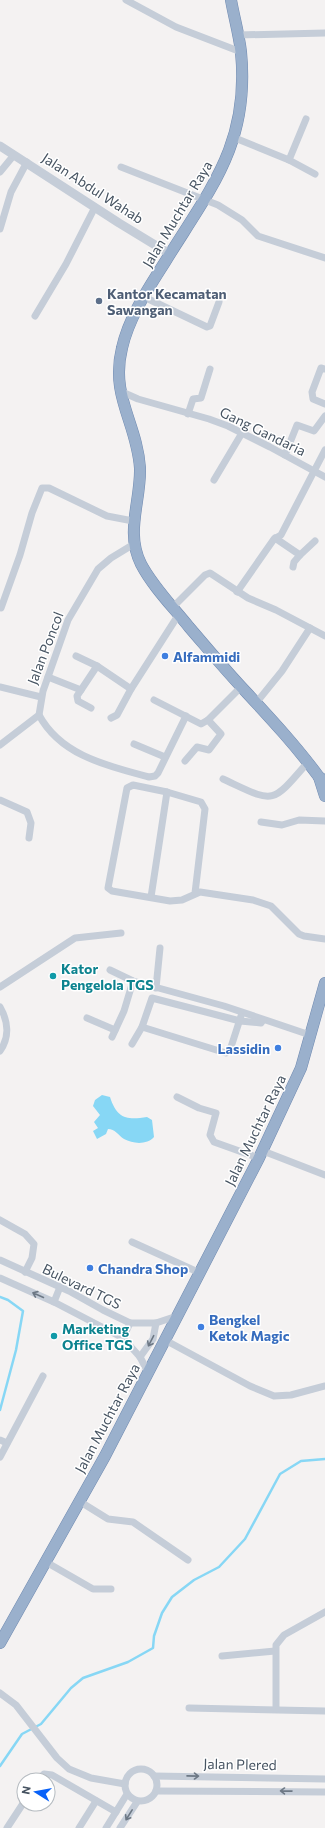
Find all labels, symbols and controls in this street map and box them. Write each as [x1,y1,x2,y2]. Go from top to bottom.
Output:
street label: Jalan Abdul Wahab [39,149,147,227]
street label: Jalan Muchtar Raya [138,158,216,270]
place label: Kantor Kecamatan Sawangan [107,285,227,318]
marker: Kantor Kecamatan Sawangan [94,296,104,306]
street label: Gang Gandaria [217,403,309,459]
street label: Jalan Poncol [23,609,67,687]
place label: Alfammidi [173,648,240,665]
marker: Alfammidi [160,651,170,661]
place label: Kator Pengelola TGS [61,960,154,993]
marker: Kator Pengelola TGS [48,971,58,981]
place label: Lassidin [217,1040,270,1057]
marker: Lassidin [273,1043,283,1053]
street label: Jalan Muchtar Raya [221,1072,289,1188]
street label: Bulevard TGS [40,1260,124,1312]
place label: Chandra Shop [98,1260,188,1277]
marker: Chandra Shop [85,1263,95,1273]
one-way arrow [33,1290,45,1298]
place label: Bengkel Ketok Magic [209,1311,290,1344]
place label: Marketing Office TGS [62,1320,133,1353]
marker: Bengkel Ketok Magic [196,1322,206,1332]
marker: Marketing Office TGS [49,1331,59,1341]
one-way arrow [147,1335,154,1347]
street label: Jalan Muchtar Raya [71,1360,143,1476]
street label: Jalan Plered [203,1755,277,1773]
north arrow [16,1772,56,1812]
one-way arrow [186,1773,199,1780]
text: N [19,1785,33,1795]
one-way arrow [280,1787,293,1795]
one-way arrow [124,1809,132,1821]

